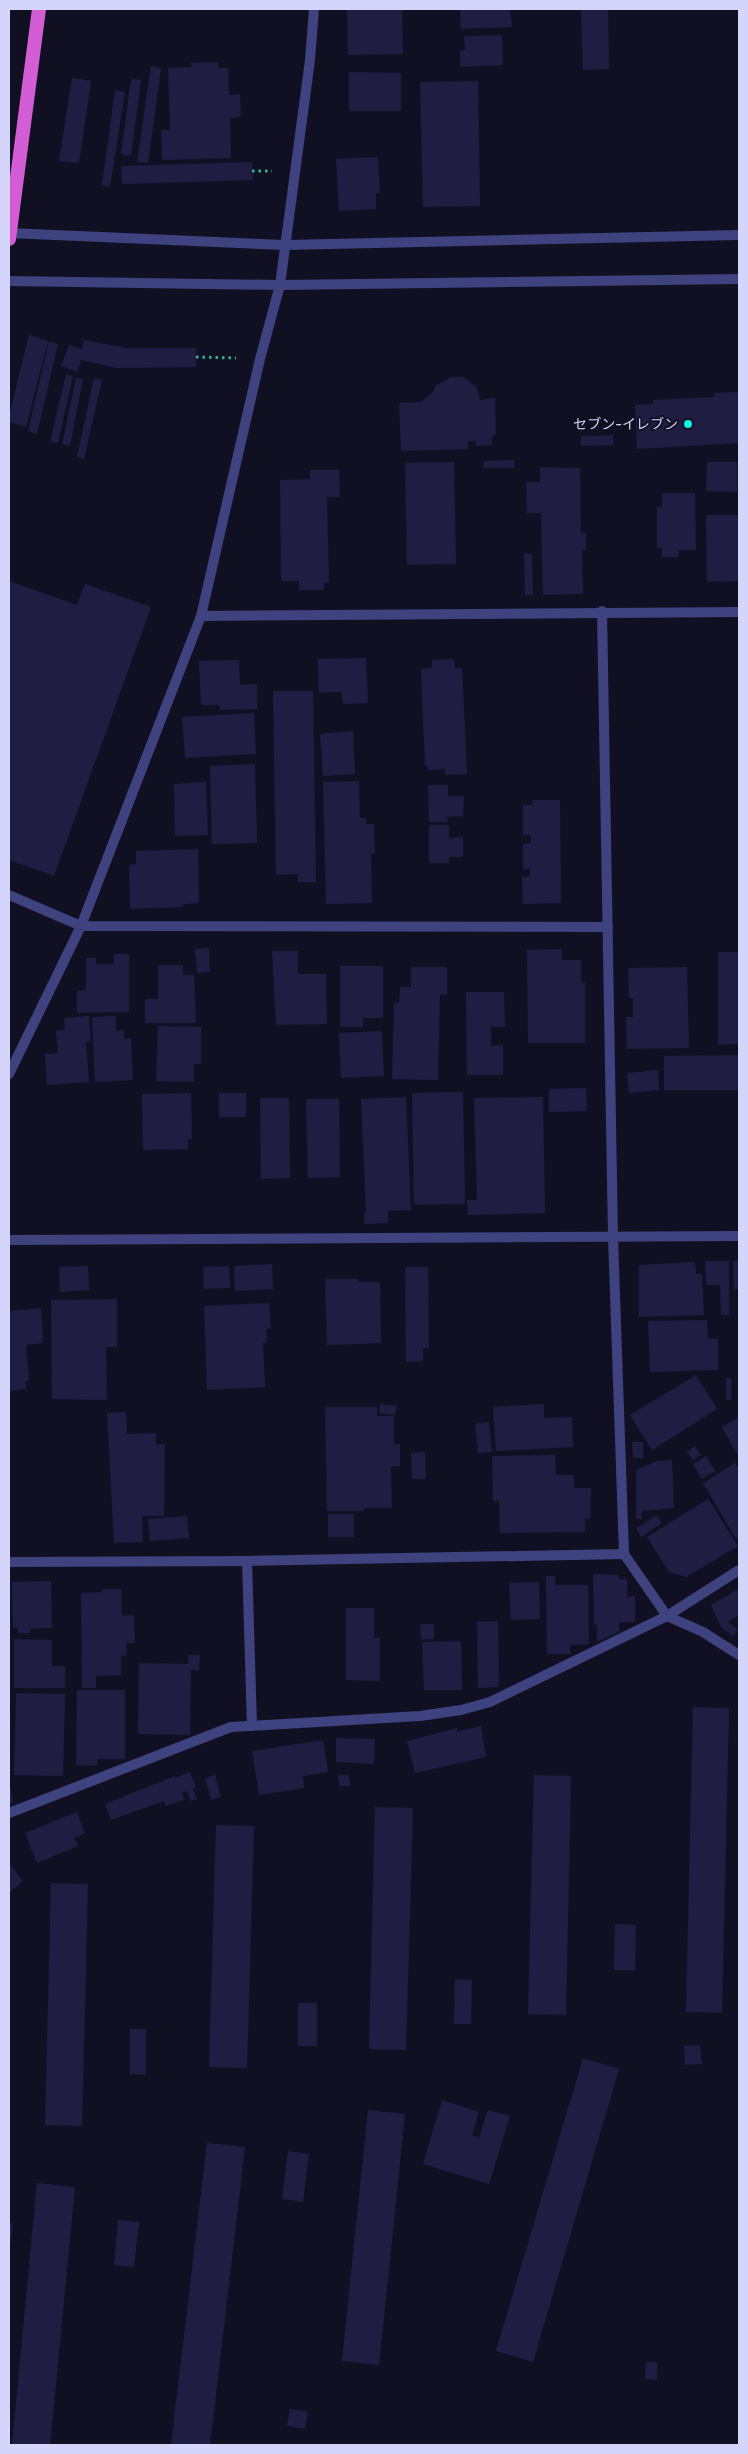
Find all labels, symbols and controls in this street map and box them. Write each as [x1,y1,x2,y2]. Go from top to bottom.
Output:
place label: セブン-イレブン [573,416,678,433]
marker: セブン-イレブン [682,418,694,430]

